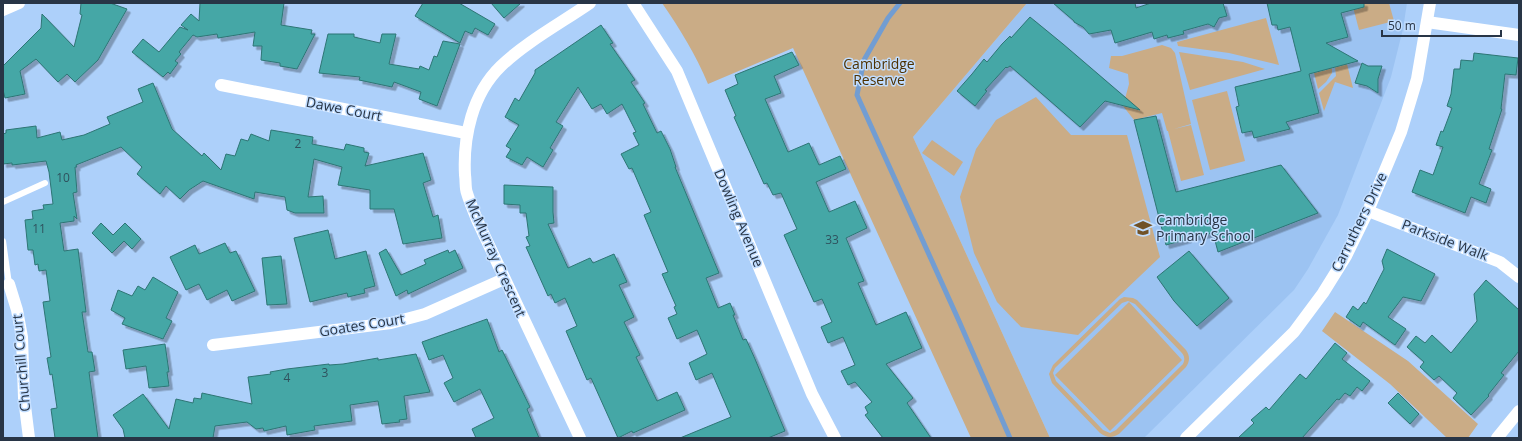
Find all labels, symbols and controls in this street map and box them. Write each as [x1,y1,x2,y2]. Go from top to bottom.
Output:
scale bar [1382,12,1501,38]
text: 50 m [1388,17,1416,34]
park label: Cambridge Reserve [843,54,915,89]
street label: Dawe Court [305,92,384,125]
house number: 2 [295,135,302,152]
street label: Dowling Avenue [710,166,769,270]
house number: 10 [56,169,70,186]
street label: Carruthers Drive [1326,169,1391,275]
street label: McMurray Crescent [462,196,531,320]
place label: Cambridge Primary School [1156,210,1254,245]
street label: Parkside Walk [1399,214,1492,265]
school or university icon: Cambridge Primary School [1133,218,1153,238]
house number: 11 [32,220,46,237]
house number: 33 [825,231,839,248]
street label: Goates Court [318,308,406,341]
street label: Churchill Court [7,314,34,413]
house number: 3 [322,364,329,381]
house number: 4 [284,369,291,386]

